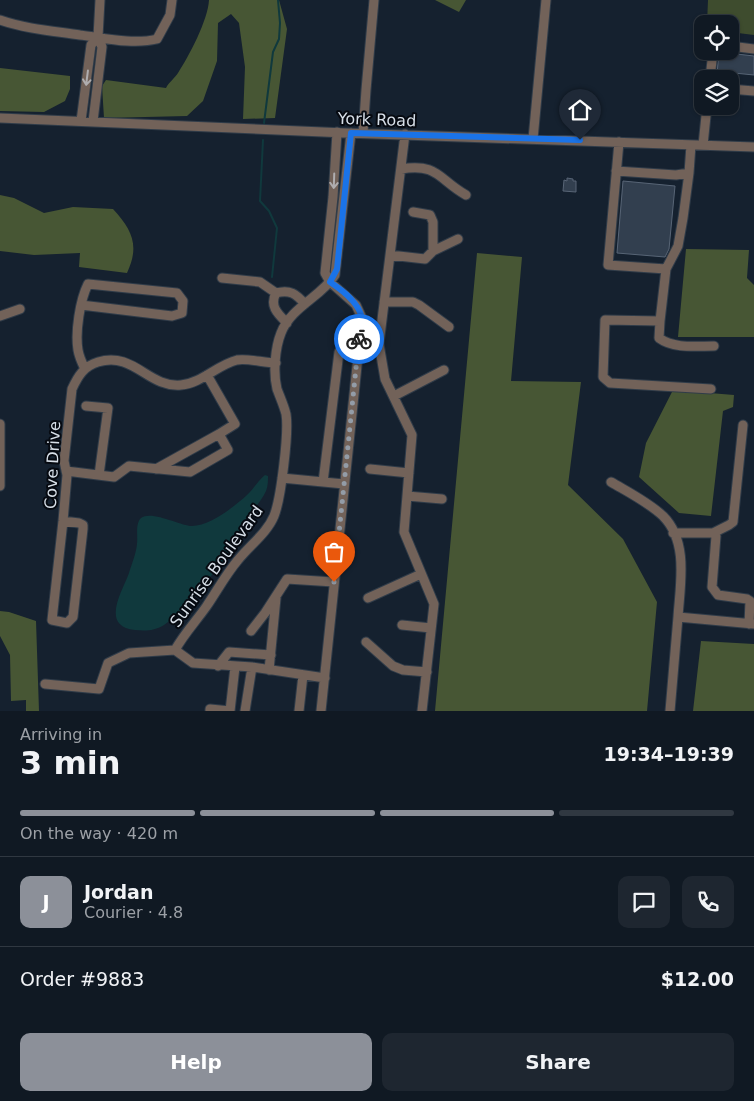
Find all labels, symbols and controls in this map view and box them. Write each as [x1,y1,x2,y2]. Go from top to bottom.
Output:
map controls [694,15,739,115]
button: locate [694,15,739,60]
one-way arrow [82,69,92,85]
button: layers [694,70,739,115]
pin [559,89,601,140]
icon: home [566,96,594,124]
street label: York Road [336,109,417,130]
one-way arrow [329,172,339,189]
courier [334,314,384,364]
icon: bike [345,325,373,353]
street label: Cove Drive [41,421,64,509]
street label: Sunrise Boulevard [166,502,267,631]
pin [313,531,355,582]
icon: bag [320,538,348,566]
text: Arriving in [20,725,102,744]
text: 19:34–19:39 [604,743,734,765]
text: 3 min [20,744,121,782]
text: On the way · 420 m [20,824,178,843]
button: chat [618,876,670,928]
button: phone [682,876,734,928]
text: Jordan [84,881,153,903]
text: J [42,891,50,913]
text: Courier · 4.8 [84,903,183,922]
text: Order #9883 [20,968,144,990]
text: $12.00 [661,968,734,990]
button: Help [20,1033,372,1091]
button: Share [382,1033,734,1091]

